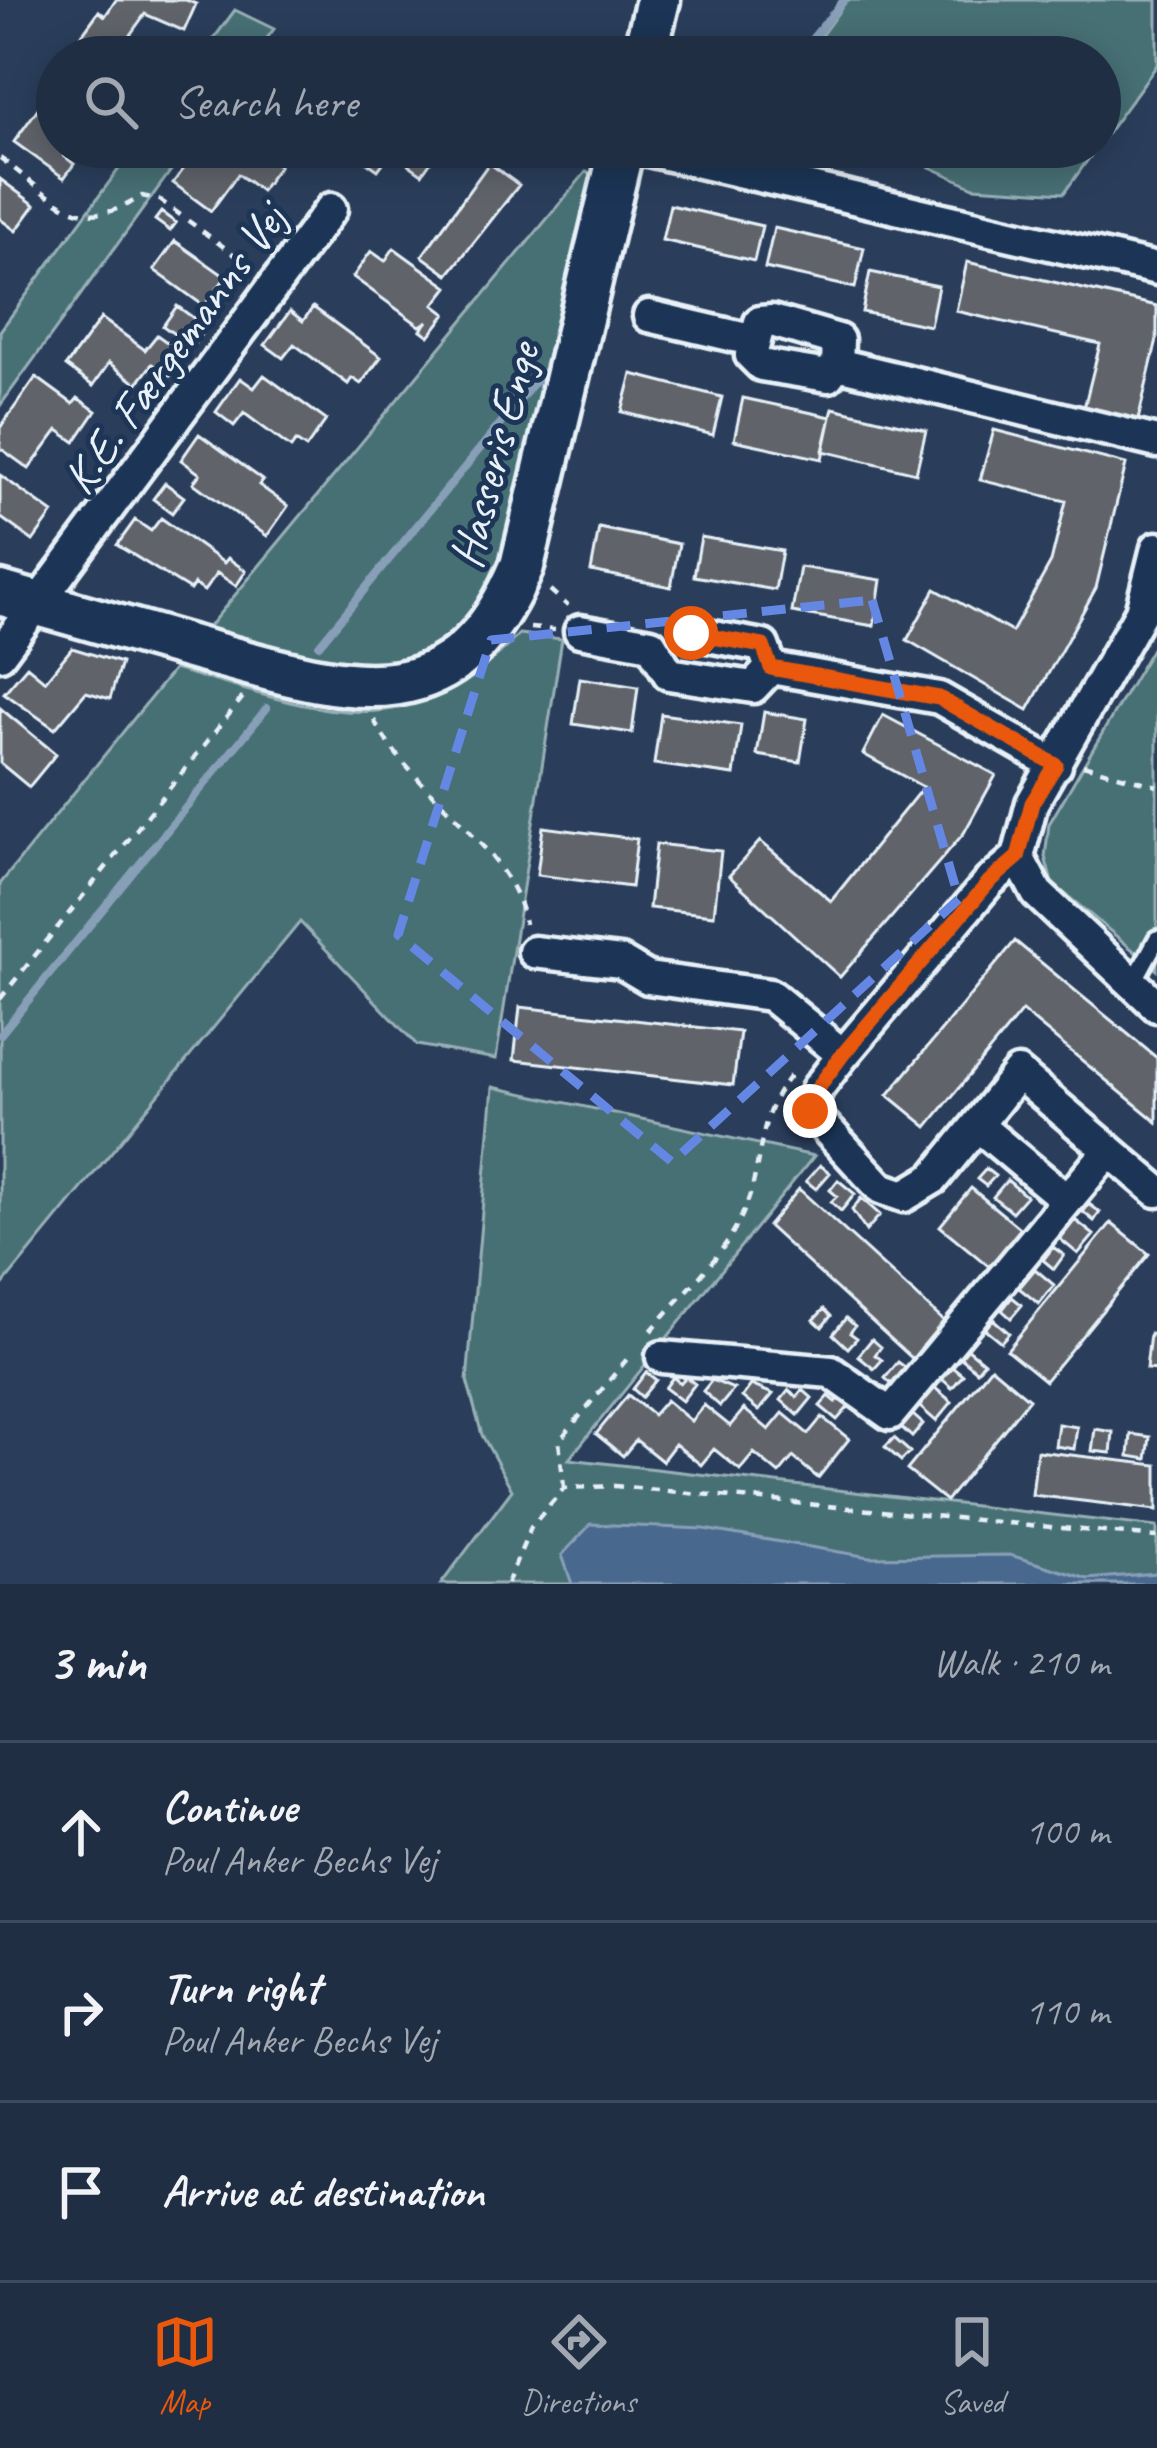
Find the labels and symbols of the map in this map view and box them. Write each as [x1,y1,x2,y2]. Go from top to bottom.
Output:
street label: K.E. Færgemanns Vej [48,188,302,505]
street label: Hasseris Enge [435,333,554,574]
route start [664,606,718,660]
route end [783,1084,837,1138]

